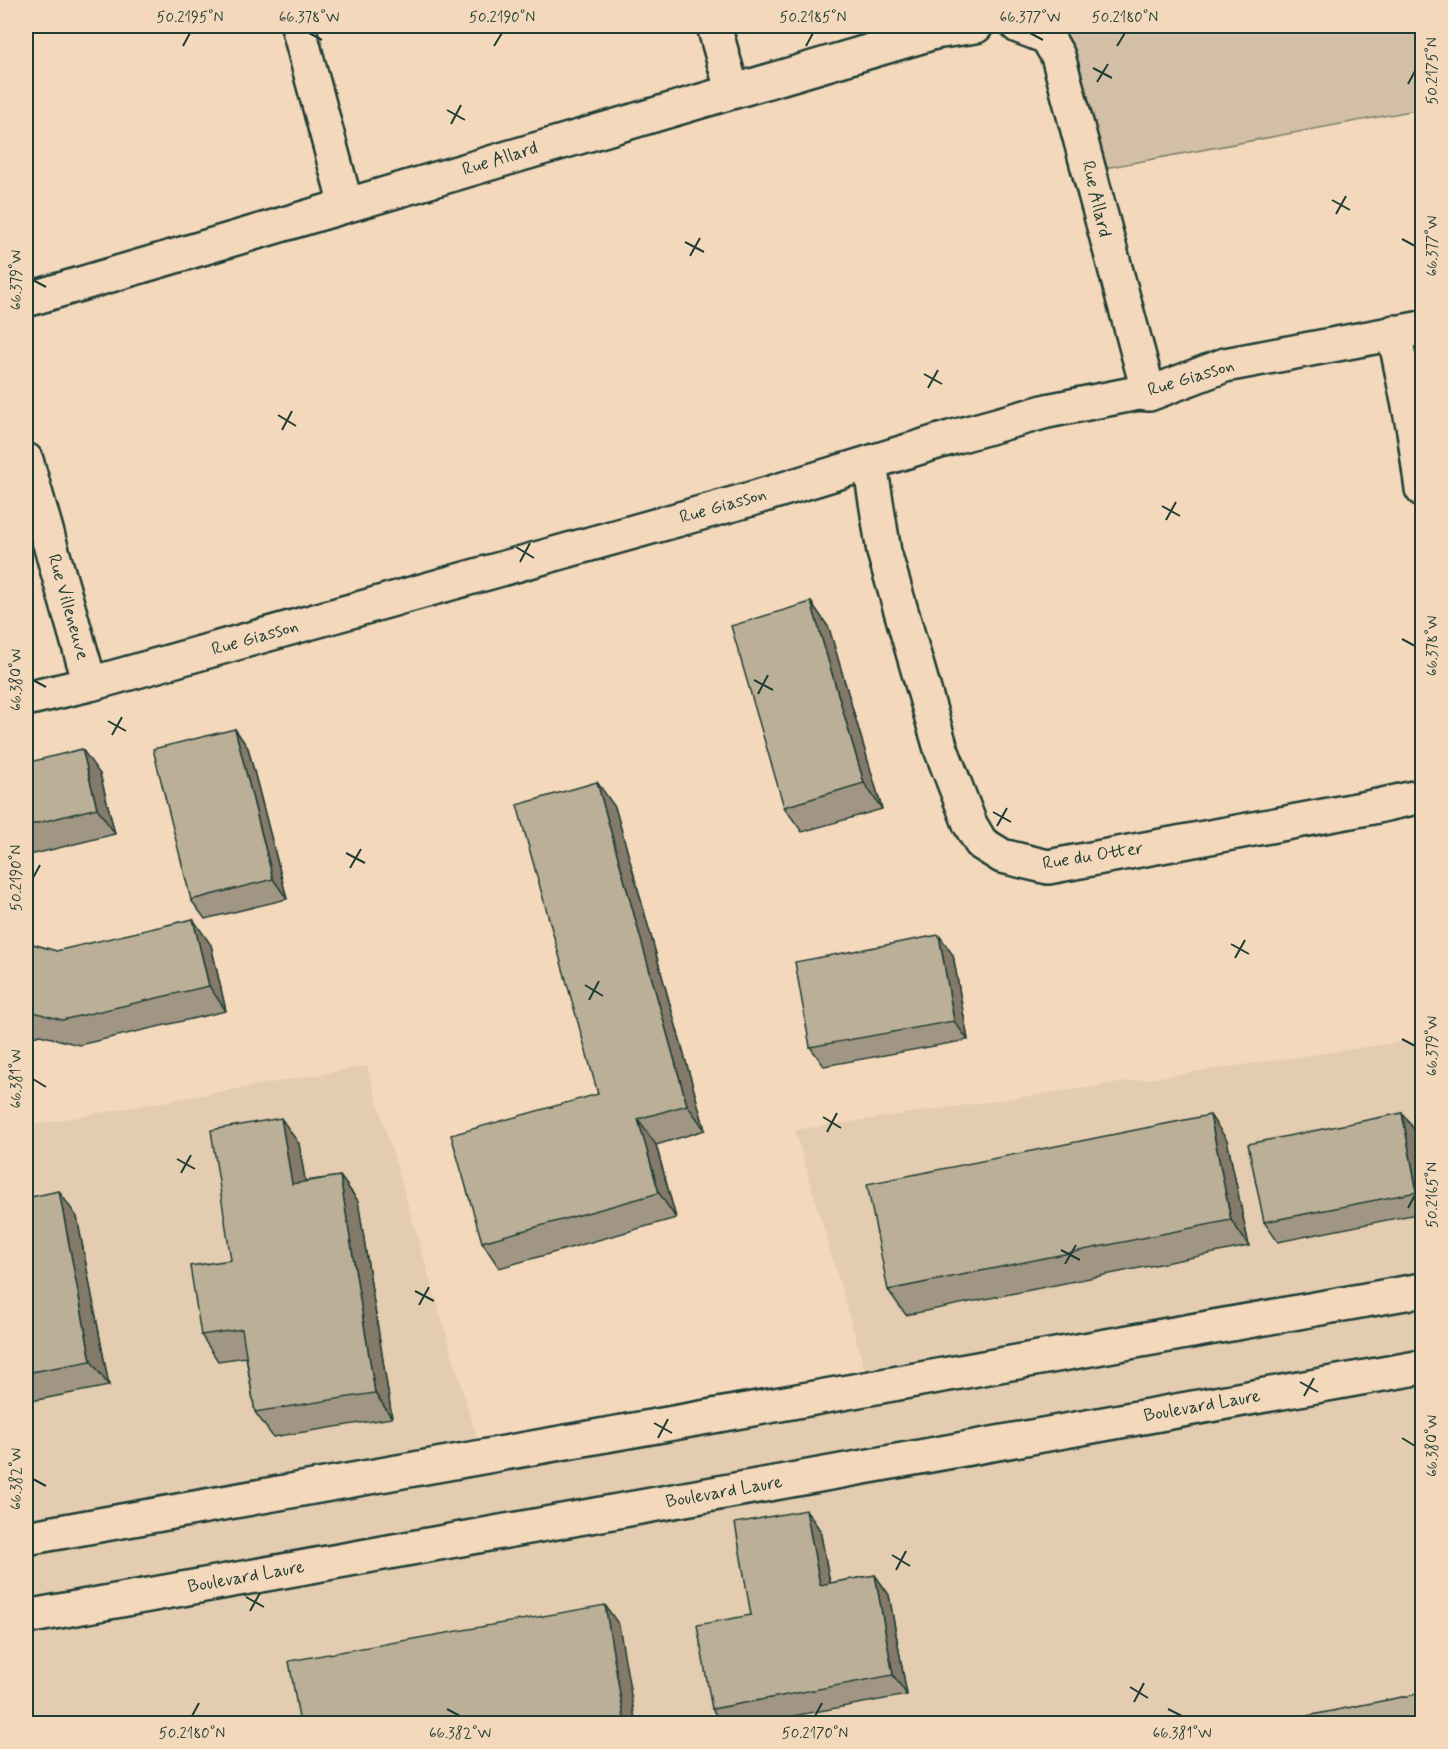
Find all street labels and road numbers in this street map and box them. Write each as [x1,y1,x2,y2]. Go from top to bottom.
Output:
street label: Rue Allard [459,136,541,182]
street label: Rue Allard [1076,158,1116,240]
street label: Rue Giasson [1145,353,1237,403]
street label: Rue Giasson [677,482,769,530]
street label: Rue Villeneuve [41,551,95,663]
street label: Rue Giasson [209,614,301,662]
street label: Rue du Otter [1041,836,1145,876]
street label: Boulevard Laure [1142,1384,1262,1428]
street label: Boulevard Laure [664,1470,784,1514]
street label: Boulevard Laure [186,1555,306,1599]

